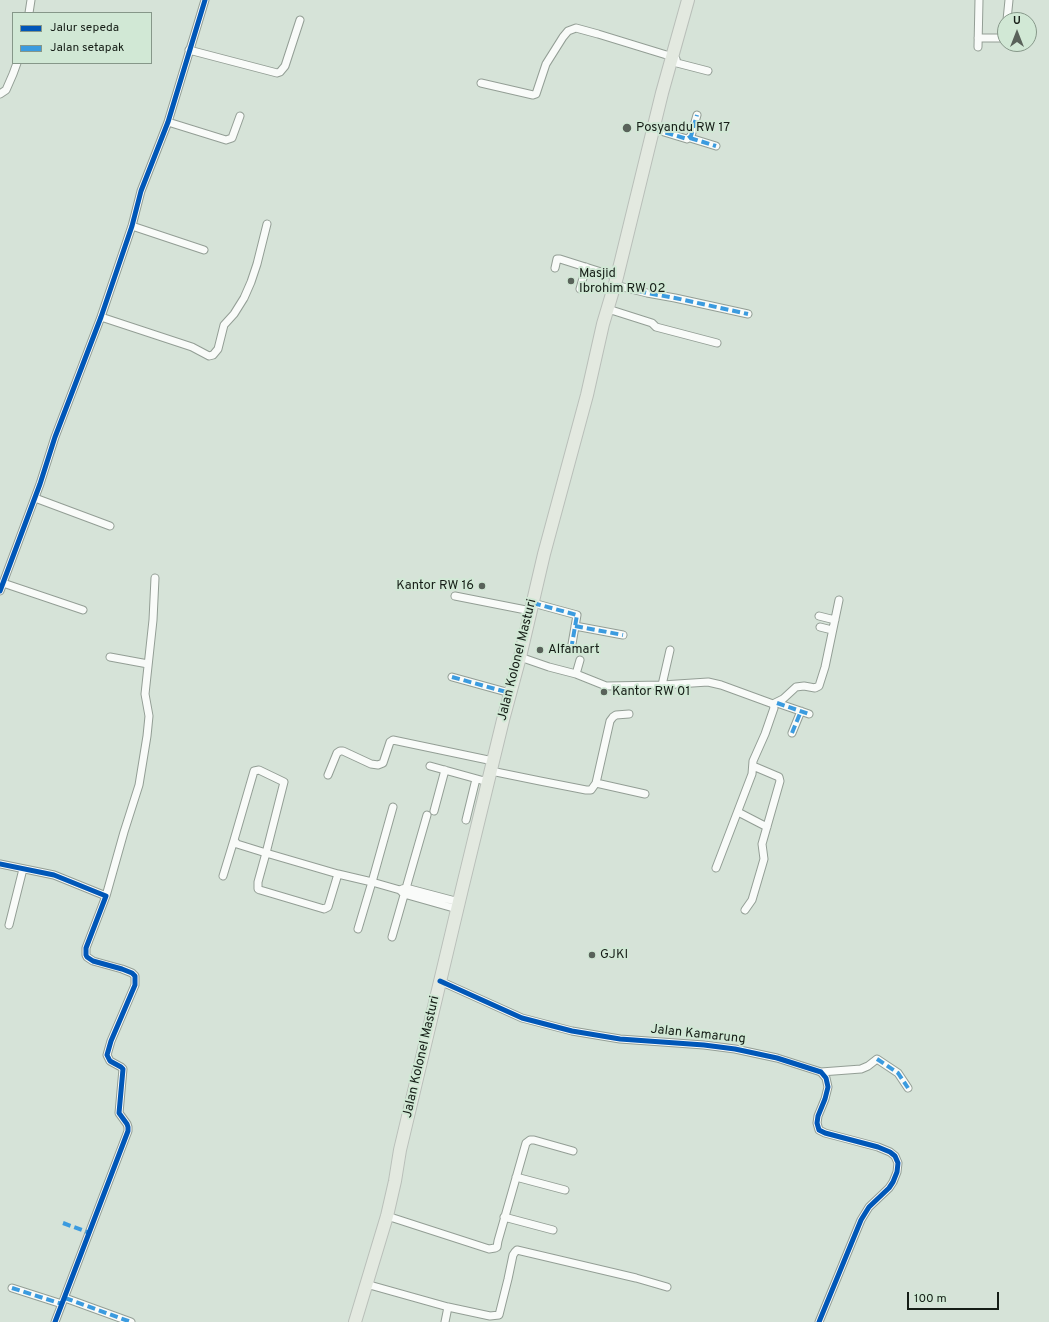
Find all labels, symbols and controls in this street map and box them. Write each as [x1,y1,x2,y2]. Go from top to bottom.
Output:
legend [12,12,152,64]
north arrow [997,12,1037,52]
text: U [1013,14,1021,28]
text: Jalur sepeda [50,20,119,36]
text: Jalan setapak [50,40,124,56]
place label: Posyandu RW 17 [636,120,730,136]
marker: Posyandu RW 17 [621,122,633,134]
place label: Masjid Ibrohim RW 02 [579,266,665,297]
marker: Masjid Ibrohim RW 02 [566,276,576,286]
place label: Kantor RW 16 [396,578,474,594]
marker: Kantor RW 16 [477,581,487,591]
street label: Jalan Kolonel Masturi [495,597,541,723]
place label: Alfamart [548,642,600,658]
marker: Alfamart [535,645,545,655]
place label: Kantor RW 01 [612,684,690,700]
marker: Kantor RW 01 [599,687,609,697]
place label: GJKI [600,947,628,963]
marker: GJKI [587,950,597,960]
street label: Jalan Kolonel Masturi [400,994,444,1120]
street label: Jalan Kamarung [650,1022,746,1048]
scale bar [909,1284,1001,1310]
text: 100 m [914,1291,947,1307]

